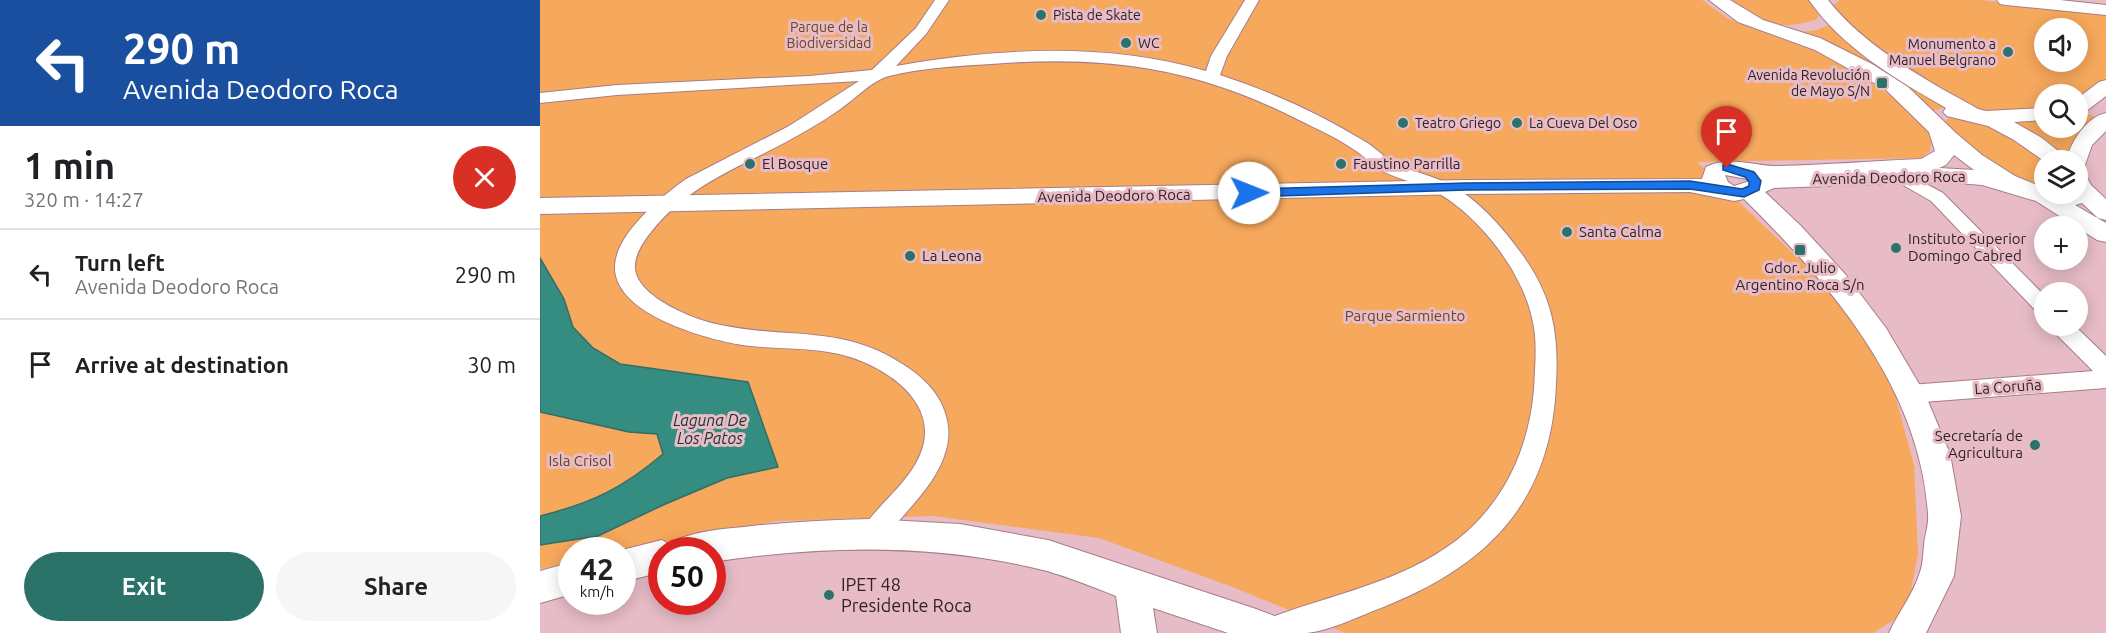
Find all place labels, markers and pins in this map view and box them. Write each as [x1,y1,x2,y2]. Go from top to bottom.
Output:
place label: Pista de Skate [1053,7,1141,23]
marker: Pista de Skate [1034,8,1048,22]
place label: WC [1138,35,1160,51]
marker: WC [1119,36,1133,50]
place label: Monumento a Manuel Belgrano [1889,36,1996,68]
marker: Monumento a Manuel Belgrano [2001,45,2015,59]
place label: Avenida Revolución de Mayo S/N [1747,67,1870,99]
marker: Avenida Revolución de Mayo S/N [1875,76,1889,90]
pin [1701,106,1752,168]
place label: Teatro Griego [1415,115,1501,131]
place label: La Cueva Del Oso [1529,115,1638,131]
marker: Teatro Griego [1396,116,1410,130]
marker: La Cueva Del Oso [1510,116,1524,130]
place label: El Bosque [762,155,828,172]
place label: Faustino Parrilla [1353,155,1461,172]
marker: El Bosque [743,157,757,171]
marker: Faustino Parrilla [1334,157,1348,171]
place label: Santa Calma [1579,223,1662,240]
marker: Santa Calma [1560,225,1574,239]
place label: Instituto Superior Domingo Cabred [1908,230,2027,264]
marker: Instituto Superior Domingo Cabred [1889,241,1903,255]
marker: Gdor. Julio Argentino Roca S/n [1793,243,1807,257]
place label: La Leona [922,247,982,264]
marker: La Leona [903,249,917,263]
place label: Gdor. Julio Argentino Roca S/n [1735,259,1865,293]
place label: Secretaría de Agricultura [1935,427,2023,461]
marker: Secretaría de Agricultura [2028,438,2042,452]
place label: IPET 48 Presidente Roca [841,574,972,615]
marker: IPET 48 Presidente Roca [822,588,836,602]

